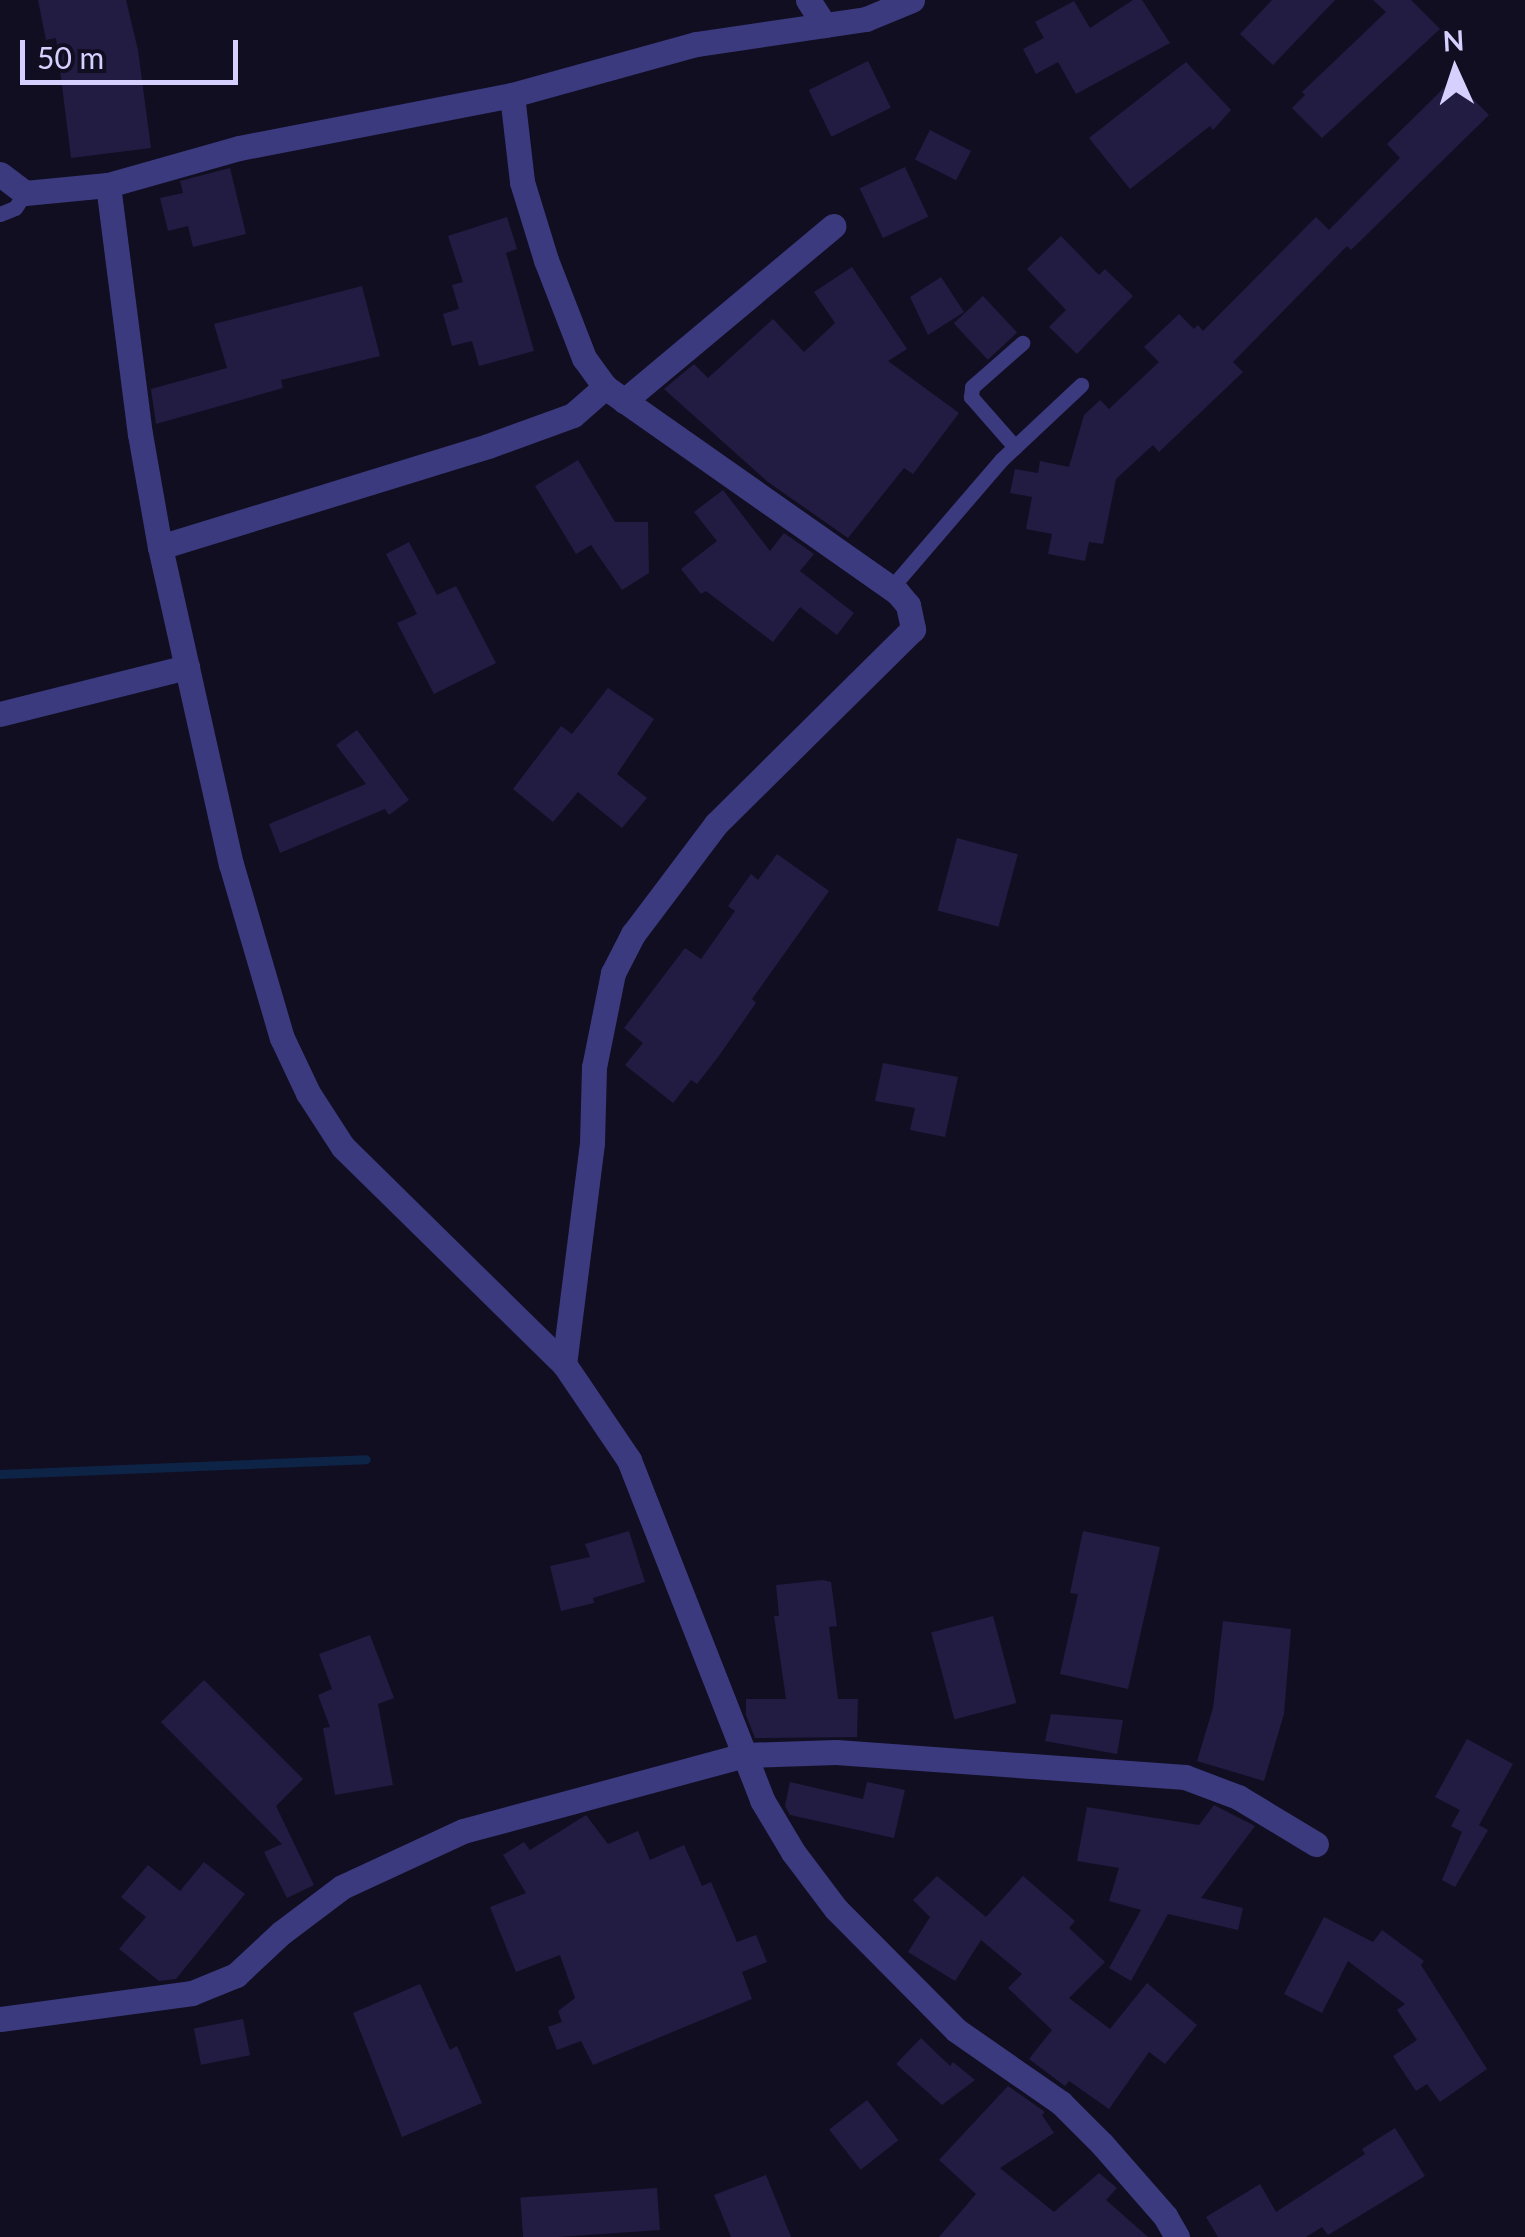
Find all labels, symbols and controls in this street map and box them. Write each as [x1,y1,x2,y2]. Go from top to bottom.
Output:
scale bar [25,20,242,82]
north arrow [1405,20,1505,120]
text: N [1442,23,1465,58]
text: 50 m [37,39,104,75]

